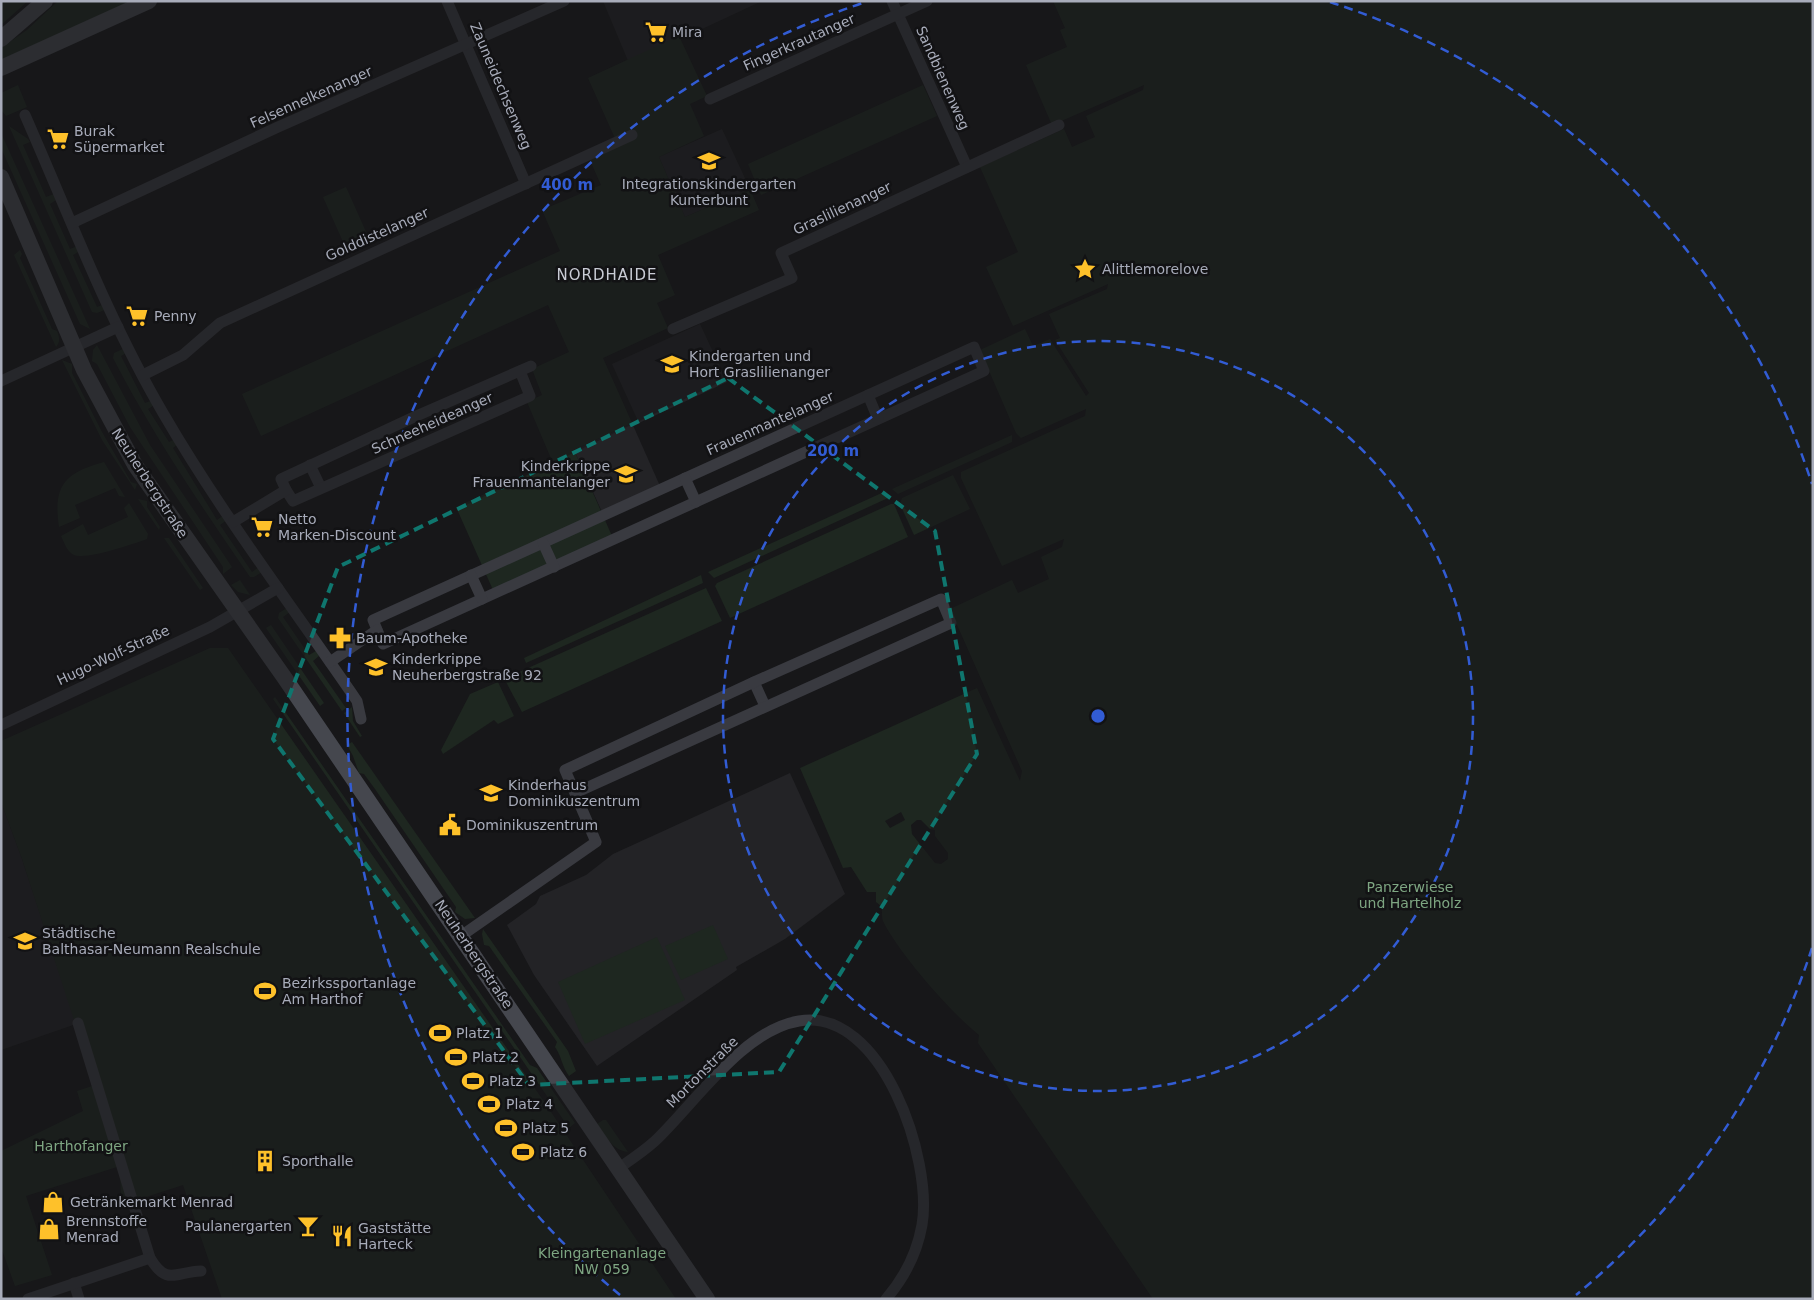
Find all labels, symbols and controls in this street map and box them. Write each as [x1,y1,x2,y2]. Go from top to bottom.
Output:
street label: Fingerkrautanger [741,10,858,74]
supermarket icon: Mira [643,19,669,45]
street label: Zauneidechsenweg [467,20,535,152]
place label: Mira [672,24,702,40]
street label: Sandbienenweg [913,24,973,132]
street label: Felsennelkenanger [248,63,375,131]
place label: Burak Süpermarket [74,123,165,155]
supermarket icon: Burak Süpermarket [45,126,71,152]
school or university icon: Integrationskindergarten Kunterbunt [696,148,722,174]
text: 400 m [541,176,593,194]
place label: Integrationskindergarten Kunterbunt [622,176,796,208]
street label: Graslilienanger [790,178,894,238]
street label: Golddistelanger [323,204,431,264]
place icon: Alittlemorelove [1072,256,1098,282]
place label: Alittlemorelove [1102,261,1208,277]
district label: NORDHAIDE [557,266,658,284]
supermarket icon: Penny [124,303,150,329]
place label: Penny [154,308,197,324]
place label: Kindergarten und Hort Graslilienanger [689,348,830,380]
school or university icon: Kindergarten und Hort Graslilienanger [659,351,685,377]
street label: Frauenmantelanger [704,388,836,458]
street label: Schneeheideanger [369,389,495,457]
street label: Neuherbergstraße [109,425,191,541]
text: 200 m [807,442,859,460]
place label: Kinderkrippe Frauenmantelanger [472,458,610,490]
school or university icon: Kinderkrippe Frauenmantelanger [613,461,639,487]
place label: Netto Marken-Discount [278,511,397,543]
supermarket icon: Netto Marken-Discount [249,514,275,540]
street label: Hugo-Wolf-Straße [54,622,172,688]
pharmacy icon: Baum-Apotheke [327,625,353,651]
place label: Baum-Apotheke [356,630,468,646]
place label: Kinderkrippe Neuherbergstraße 92 [392,651,542,683]
school or university icon: Kinderkrippe Neuherbergstraße 92 [363,654,389,680]
centre of rings [1089,707,1107,725]
place label: Kinderhaus Dominikuszentrum [508,777,640,809]
school or university icon: Kinderhaus Dominikuszentrum [478,780,504,806]
public building icon: Dominikuszentrum [437,812,463,838]
place label: Dominikuszentrum [466,817,598,833]
park label: Panzerwiese und Hartelholz [1359,879,1461,911]
street label: Neuherbergstraße [432,897,516,1011]
place label: Städtische Balthasar-Neumann Realschule [42,925,261,957]
school or university icon: Städtische Balthasar-Neumann Realschule [12,928,38,954]
place label: Bezirkssportanlage Am Harthof [282,975,416,1007]
sports icon: Bezirkssportanlage Am Harthof [252,978,278,1004]
sports icon: Platz 1 [427,1020,453,1046]
place label: Platz 1 [456,1025,503,1041]
street label: Mortonstraße [663,1033,741,1111]
sports icon: Platz 2 [443,1044,469,1070]
place label: Platz 2 [472,1049,519,1065]
sports icon: Platz 3 [460,1068,486,1094]
place label: Platz 3 [489,1073,536,1089]
sports icon: Platz 4 [476,1091,502,1117]
place label: Platz 4 [506,1096,553,1112]
sports icon: Platz 5 [493,1115,519,1141]
place label: Platz 5 [522,1120,569,1136]
park label: Harthofanger [34,1138,128,1154]
sports icon: Platz 6 [510,1139,536,1165]
place label: Platz 6 [540,1144,587,1160]
building icon: Sporthalle [252,1148,278,1174]
place label: Sporthalle [282,1153,353,1169]
shop icon: Getränkemarkt Menrad [40,1189,66,1215]
place label: Getränkemarkt Menrad [70,1194,233,1210]
place label: Brennstoffe Menrad [66,1213,147,1245]
bar icon: Paulanergarten [295,1213,321,1239]
shop icon: Brennstoffe Menrad [36,1216,62,1242]
place label: Paulanergarten [185,1218,292,1234]
place label: Gaststätte Harteck [358,1220,431,1252]
restaurant icon: Gaststätte Harteck [329,1223,355,1249]
park label: Kleingartenanlage NW 059 [538,1245,666,1277]

